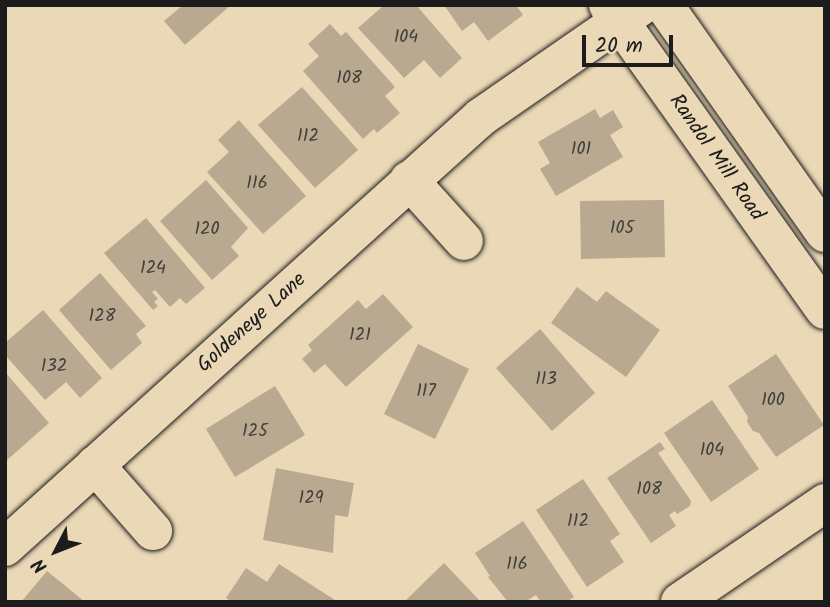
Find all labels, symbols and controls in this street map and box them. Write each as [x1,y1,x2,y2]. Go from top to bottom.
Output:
scale bar [585,21,676,65]
house number: 104 [394,27,418,49]
text: 20 m [595,30,643,63]
house number: 108 [336,68,362,90]
street label: Randol Mill Road [663,90,769,226]
house number: 112 [297,126,319,148]
house number: 101 [571,139,591,161]
house number: 116 [246,173,268,195]
house number: 105 [610,218,634,240]
house number: 120 [194,219,220,241]
house number: 124 [140,258,166,280]
street label: Goldeneye Lane [192,268,312,378]
house number: 128 [89,306,115,328]
house number: 121 [349,325,371,347]
house number: 132 [41,356,67,378]
house number: 113 [535,369,557,391]
house number: 117 [416,381,436,403]
house number: 100 [761,390,785,412]
house number: 125 [242,421,268,443]
house number: 104 [700,440,724,462]
house number: 108 [636,479,662,501]
house number: 129 [299,488,323,510]
house number: 112 [567,511,589,533]
north arrow [21,516,91,586]
text: N [25,551,56,580]
house number: 116 [506,554,528,576]

